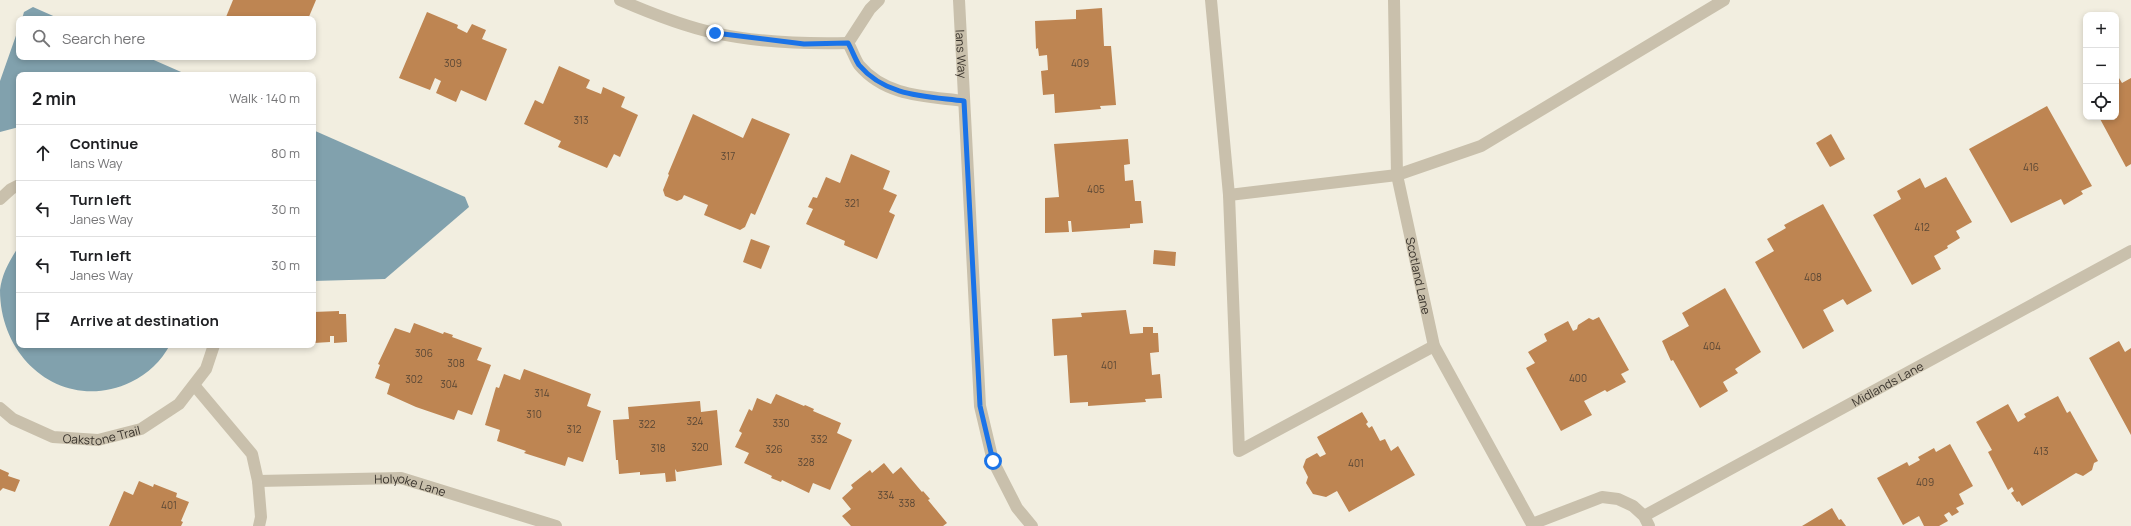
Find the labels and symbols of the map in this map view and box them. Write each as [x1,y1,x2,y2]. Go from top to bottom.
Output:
route end [706,24,724,42]
street label: Ians Way [952,29,972,79]
house number: 309 [444,56,462,70]
house number: 409 [1071,56,1089,70]
house number: 313 [574,113,588,127]
house number: 317 [721,149,735,163]
house number: 416 [2023,160,2039,174]
house number: 405 [1087,182,1105,196]
house number: 321 [844,196,860,210]
house number: 412 [1914,220,1930,234]
street label: Scotland Lane [1402,235,1435,316]
house number: 408 [1804,270,1822,284]
house number: 404 [1703,339,1721,353]
house number: 306 [415,346,433,360]
house number: 308 [447,356,465,370]
street label: Midlands Lane [1848,357,1926,410]
house number: 401 [1101,358,1117,372]
house number: 400 [1569,371,1587,385]
house number: 302 [405,372,423,386]
house number: 304 [440,377,458,391]
house number: 314 [534,386,550,400]
house number: 310 [526,407,542,421]
house number: 324 [687,414,704,428]
house number: 330 [772,416,790,430]
house number: 322 [639,417,656,431]
street label: Oakstone Trail [62,421,142,449]
house number: 312 [566,422,582,436]
house number: 332 [811,432,828,446]
house number: 320 [691,440,709,454]
house number: 318 [650,441,666,455]
house number: 326 [765,442,783,456]
house number: 413 [2033,444,2049,458]
route start [984,452,1002,470]
house number: 328 [797,455,815,469]
house number: 401 [1348,456,1364,470]
street label: Holyoke Lane [374,469,448,500]
house number: 409 [1916,475,1934,489]
house number: 334 [878,488,895,502]
house number: 338 [899,496,916,510]
house number: 401 [161,498,177,512]

